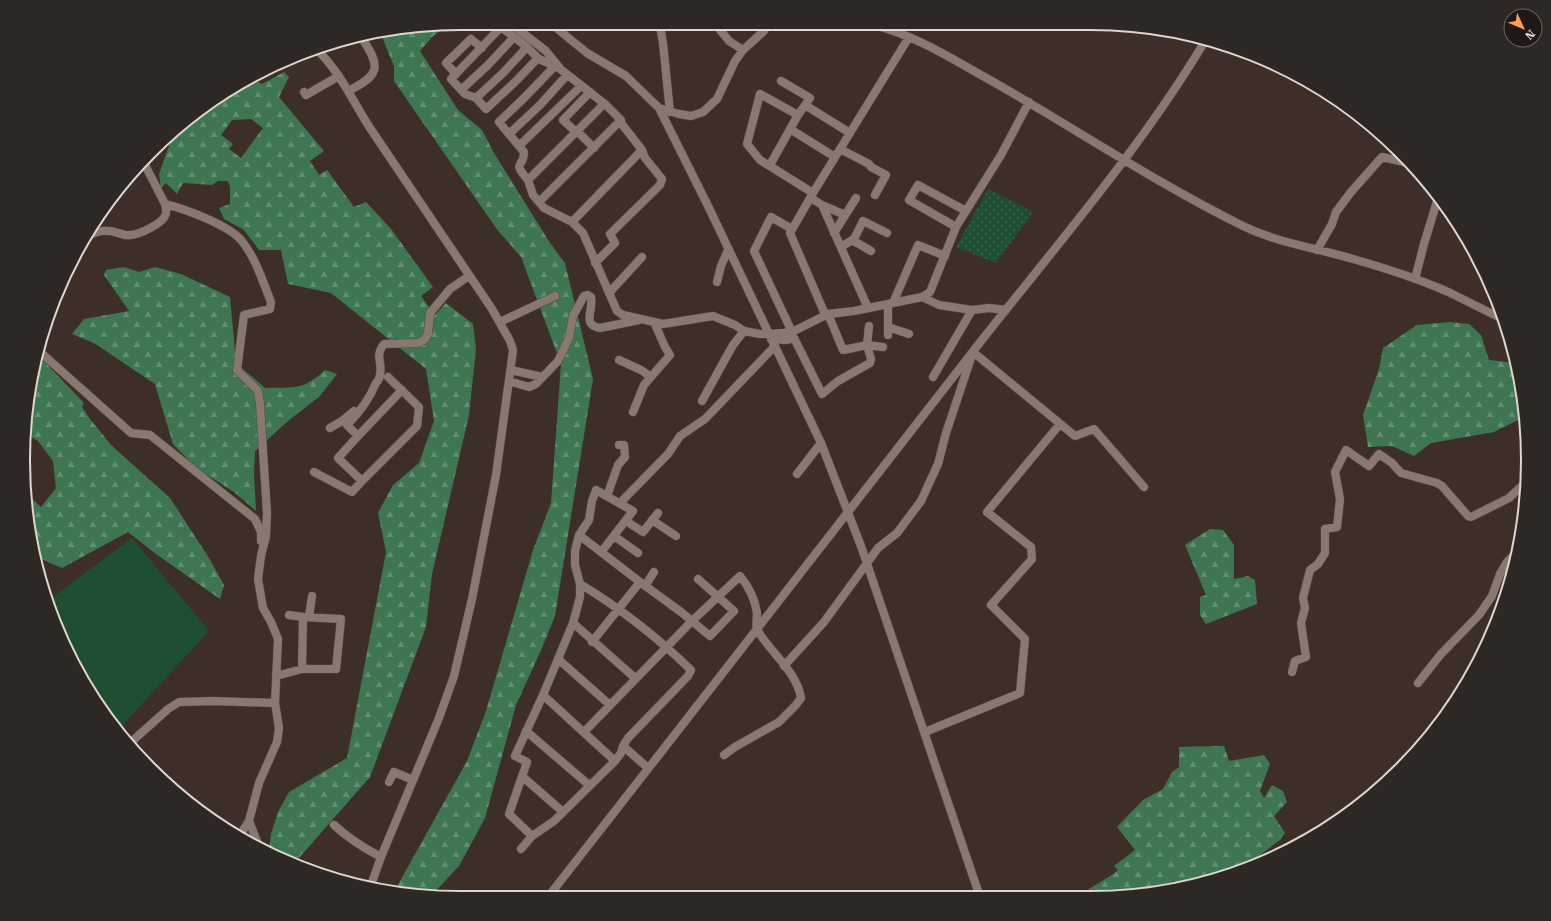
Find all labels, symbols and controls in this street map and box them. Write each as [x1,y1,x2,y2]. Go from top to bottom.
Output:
north arrow [1503,8,1543,48]
text: N [1522,27,1537,43]

